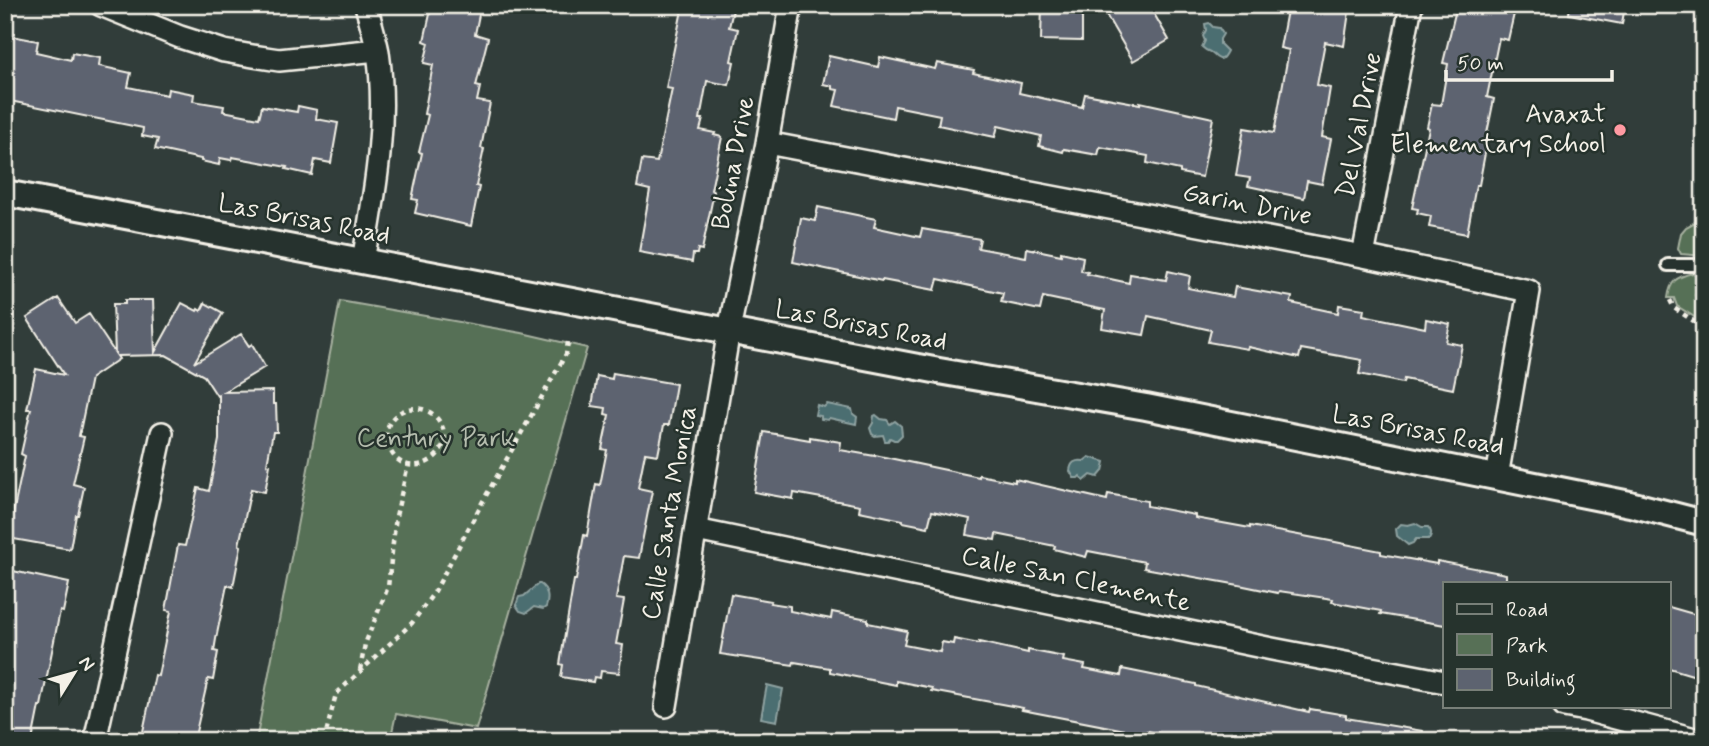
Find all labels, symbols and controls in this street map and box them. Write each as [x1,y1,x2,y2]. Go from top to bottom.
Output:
scale bar [1446,38,1613,82]
street label: Del Val Drive [1329,49,1391,201]
text: 50 m [1457,50,1504,78]
street label: Bolina Drive [704,93,764,233]
place label: Avaxat Elementary School [1390,98,1606,162]
marker: Avaxat Elementary School [1612,122,1628,138]
street label: Garin Drive [1180,176,1314,234]
street label: Las Brisas Road [215,187,393,253]
street label: Las Brisas Road [772,293,950,359]
street label: Las Brisas Road [1329,398,1507,464]
street label: Calle Santa Monica [634,403,706,623]
park label: Century Park [357,422,516,456]
street label: Calle San Clemente [958,539,1194,621]
legend [1443,582,1670,708]
text: Road [1506,596,1548,624]
text: Park [1506,632,1548,660]
north arrow [38,638,108,708]
text: N [73,651,100,676]
text: Building [1506,666,1576,696]

